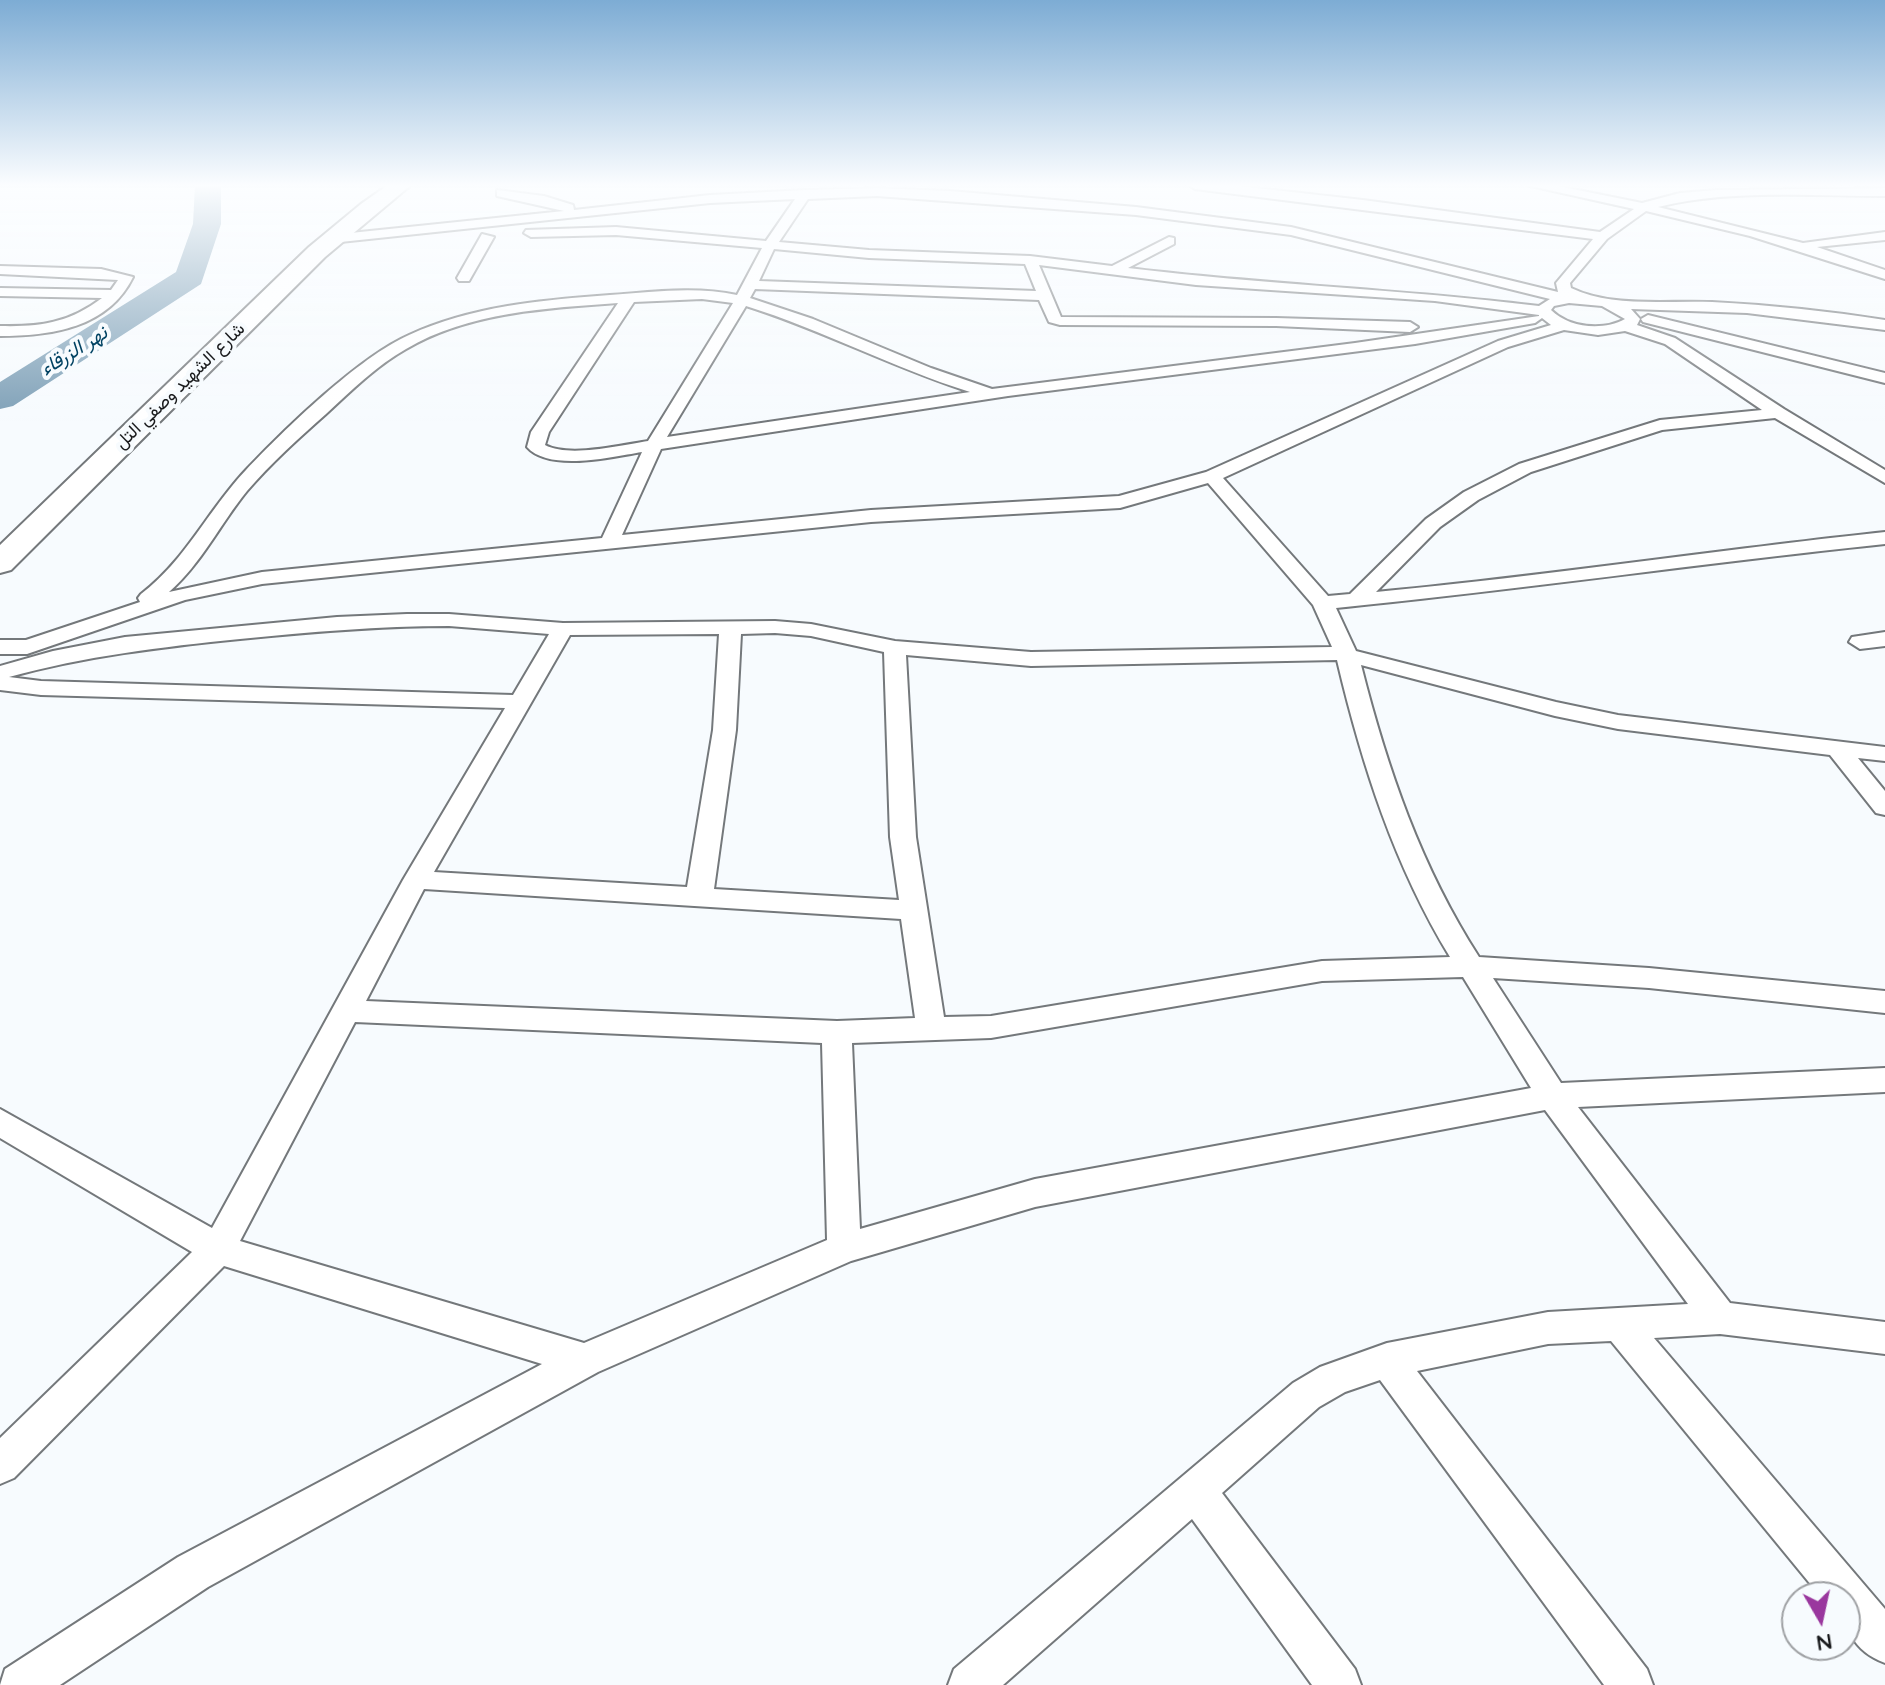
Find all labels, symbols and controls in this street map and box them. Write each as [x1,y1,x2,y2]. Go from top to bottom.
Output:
street label: شارع الشهيد وصفي التل [110,318,250,454]
water label: نهر الزرقاء [36,321,112,381]
north arrow [1781,1581,1861,1661]
text: N [1814,1628,1835,1658]

